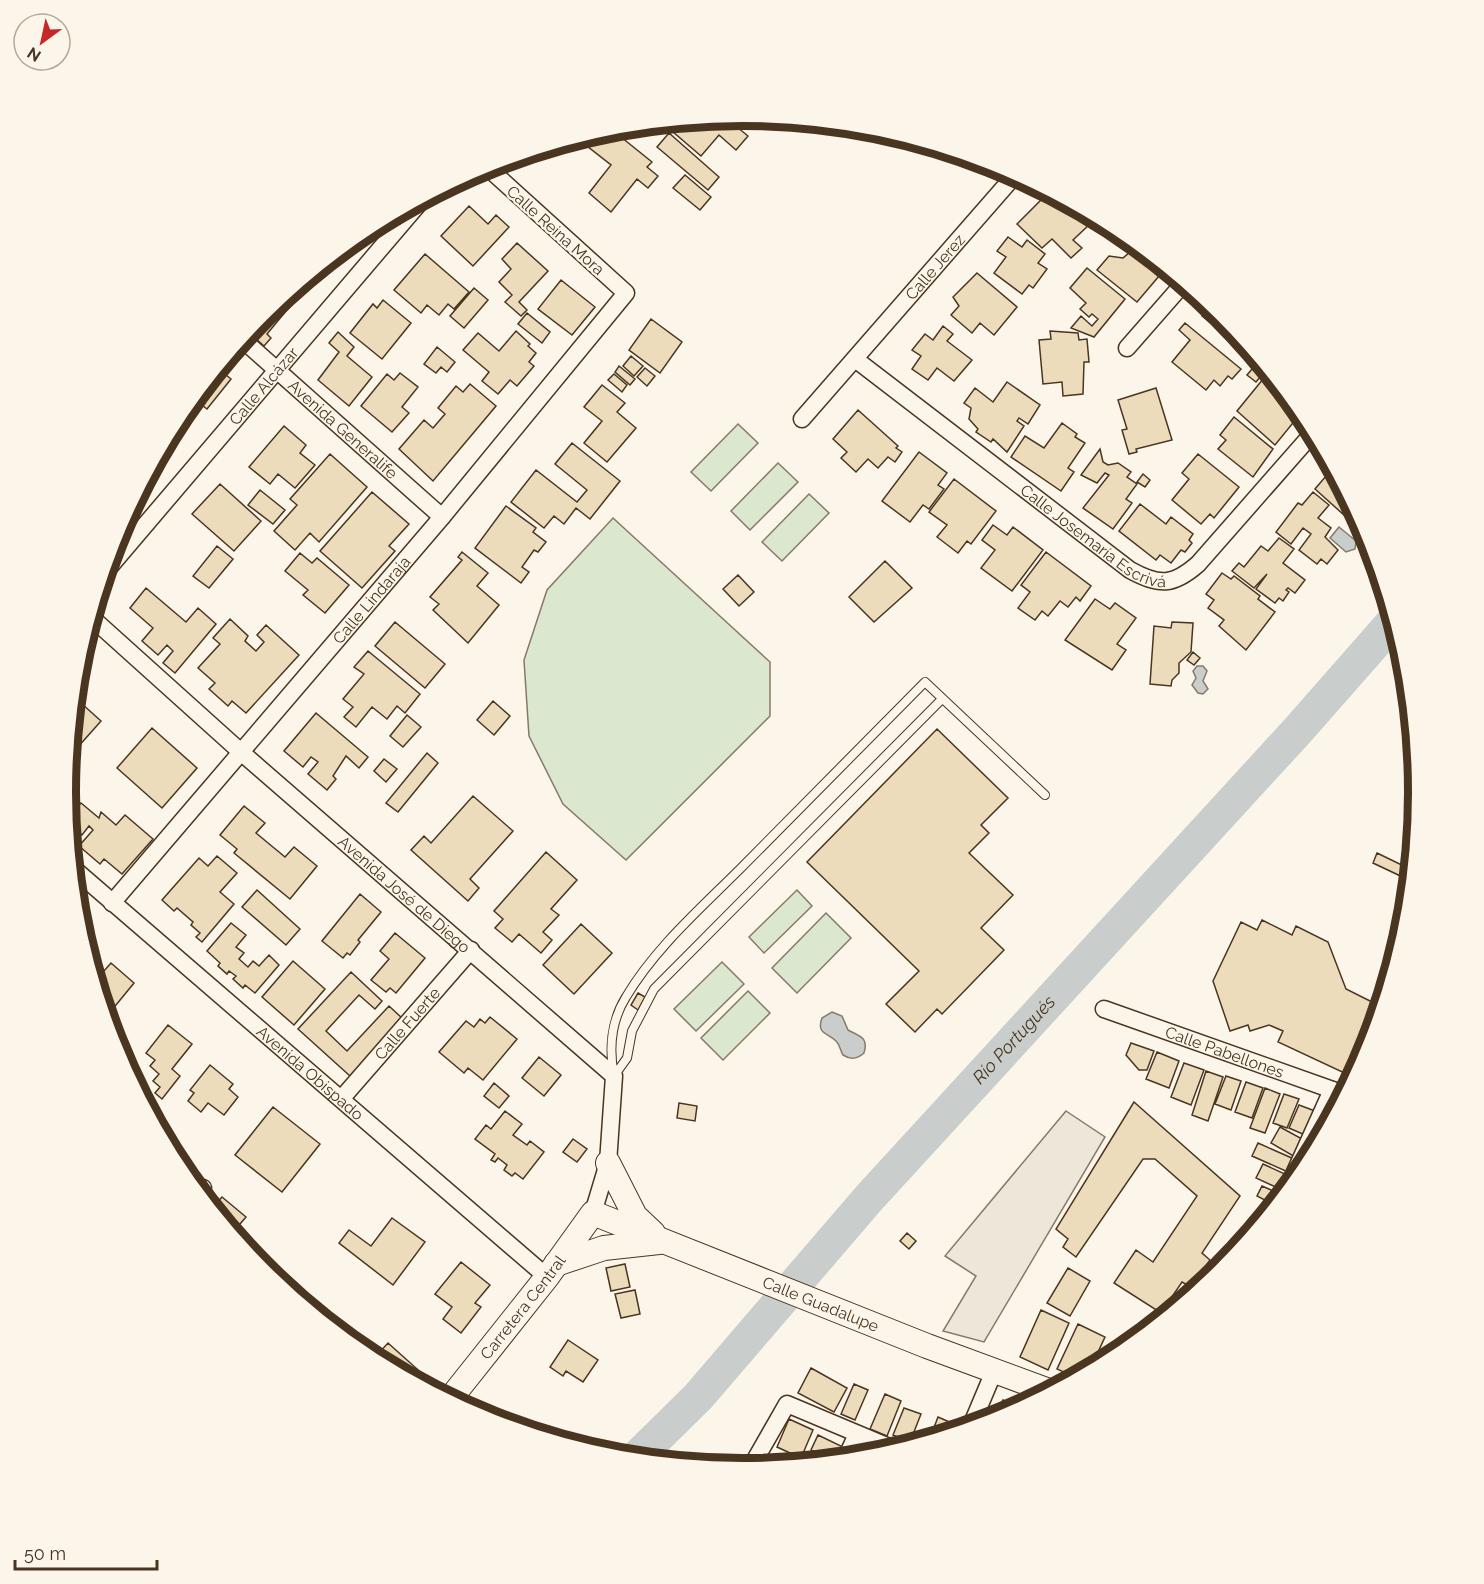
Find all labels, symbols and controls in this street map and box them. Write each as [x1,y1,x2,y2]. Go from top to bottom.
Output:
north arrow [12,12,72,72]
text: N [24,43,44,65]
street label: Calle Reina Mora [503,182,608,279]
street label: Calle Jerez [901,230,969,304]
street label: Calle Alcázar [225,343,303,429]
street label: Avenida Generalife [284,376,401,483]
street label: Calle Josemaría Escrivá [1016,480,1166,591]
street label: Calle Lindaraja [329,552,414,648]
street label: Avenida José de Diego [334,832,474,957]
street label: Calle Fuerte [371,984,444,1064]
water label: Río Portugués [968,991,1060,1088]
street label: Avenida Obispado [253,1022,367,1124]
street label: Calle Pabellones [1163,1022,1287,1082]
street label: Carretera Central [476,1251,570,1363]
street label: Calle Guadalupe [760,1273,882,1336]
scale bar [15,1533,158,1571]
text: 50 m [24,1543,66,1564]

